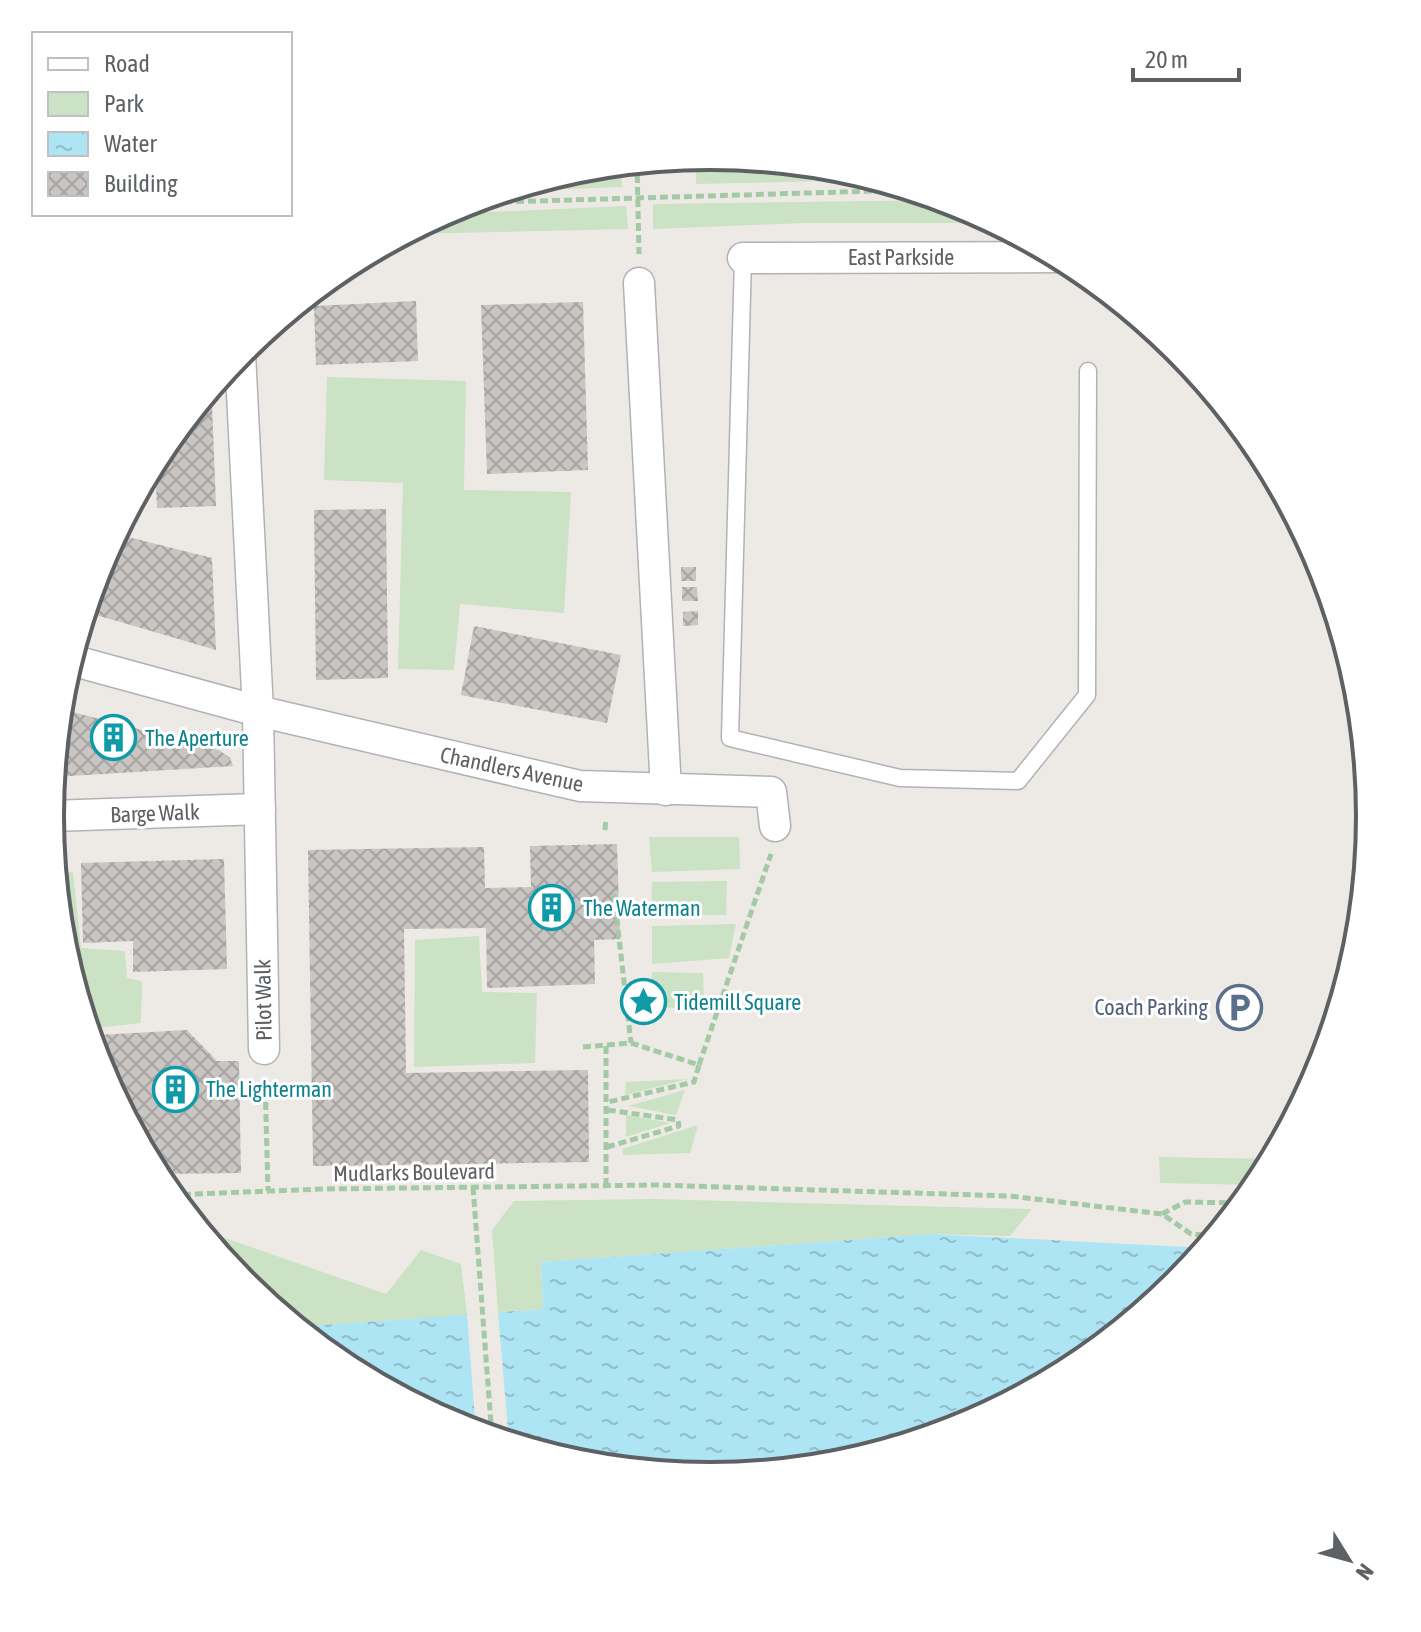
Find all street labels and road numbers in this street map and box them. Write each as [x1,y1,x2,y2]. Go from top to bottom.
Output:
street label: East Parkside [848,244,954,270]
street label: Chandlers Avenue [438,741,586,797]
street label: Barge Walk [110,798,201,828]
street label: Pilot Walk [249,959,277,1041]
street label: Mudlarks Boulevard [333,1158,495,1186]

